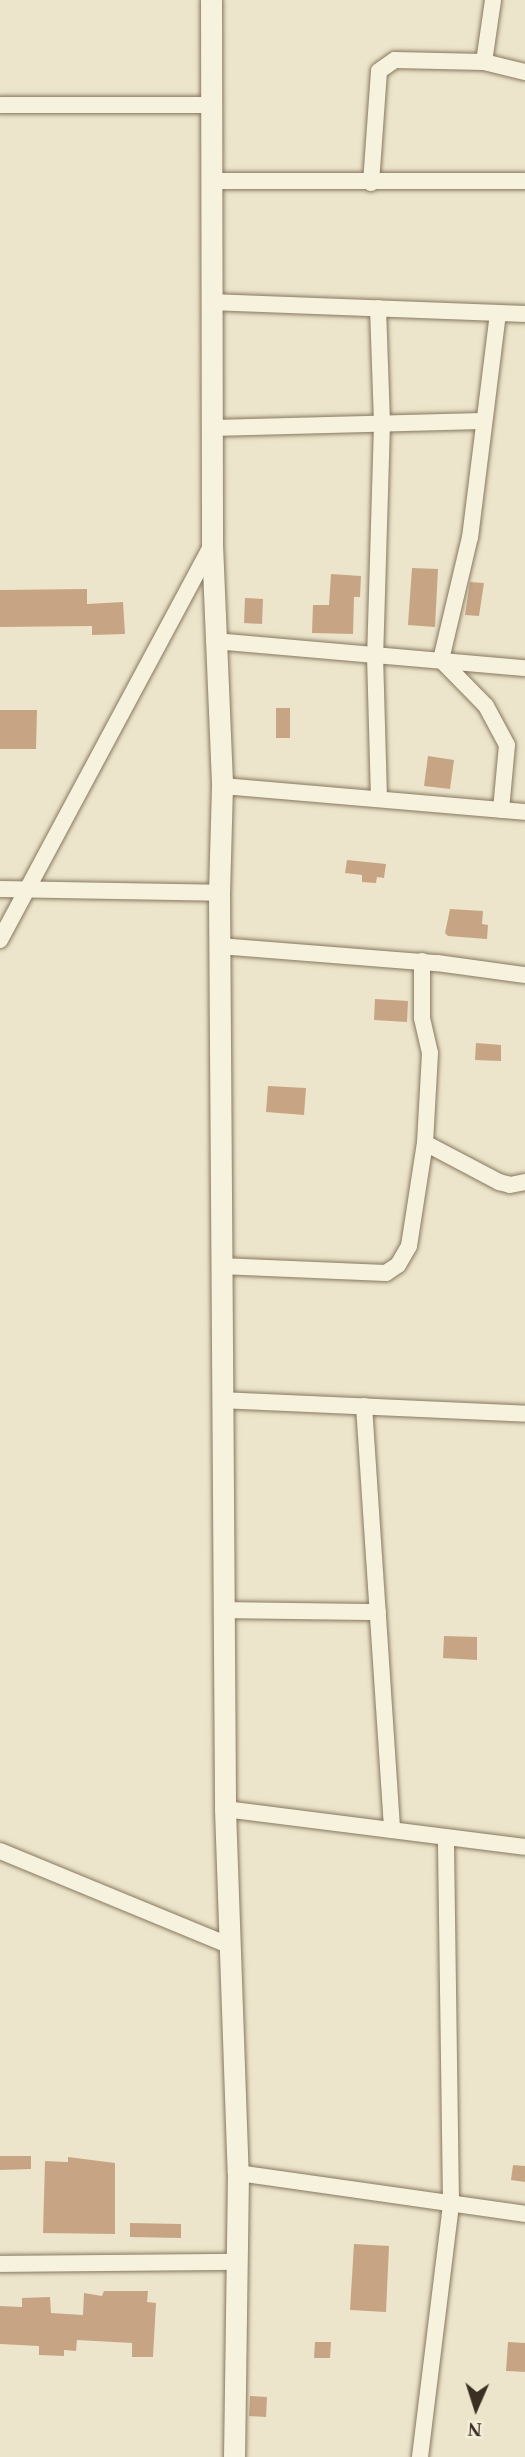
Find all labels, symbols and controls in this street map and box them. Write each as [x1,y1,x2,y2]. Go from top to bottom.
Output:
north arrow [441,2373,511,2443]
text: N [467,2419,482,2440]

